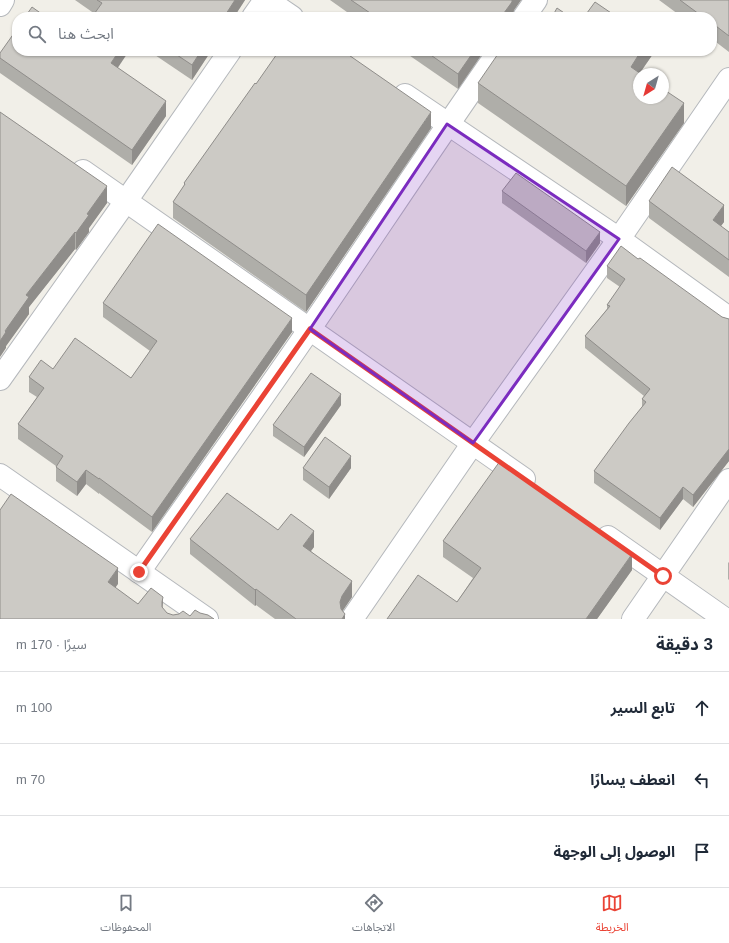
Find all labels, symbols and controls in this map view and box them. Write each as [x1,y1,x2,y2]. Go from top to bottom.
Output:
search box [12,12,717,56]
icon: search [26,23,48,45]
text: ابحث هنا [58,25,114,42]
north arrow [633,68,669,104]
route end [130,563,148,581]
route start [654,567,672,585]
text: 3 دقيقة [656,635,713,654]
text: سيرًا · 170 m [16,637,87,652]
icon: ahead [691,697,713,719]
text: تابع السير [611,699,675,716]
text: 100 m [16,700,52,715]
icon: left [691,769,713,791]
text: انعطف يسارًا [590,771,675,788]
text: 70 m [16,772,45,787]
icon: arrive [691,841,713,863]
text: الوصول إلى الوجهة [553,843,675,860]
tab: المحفوظات [100,892,151,939]
tab: الاتجاهات [352,892,395,939]
tab: الخريطة [596,892,629,939]

